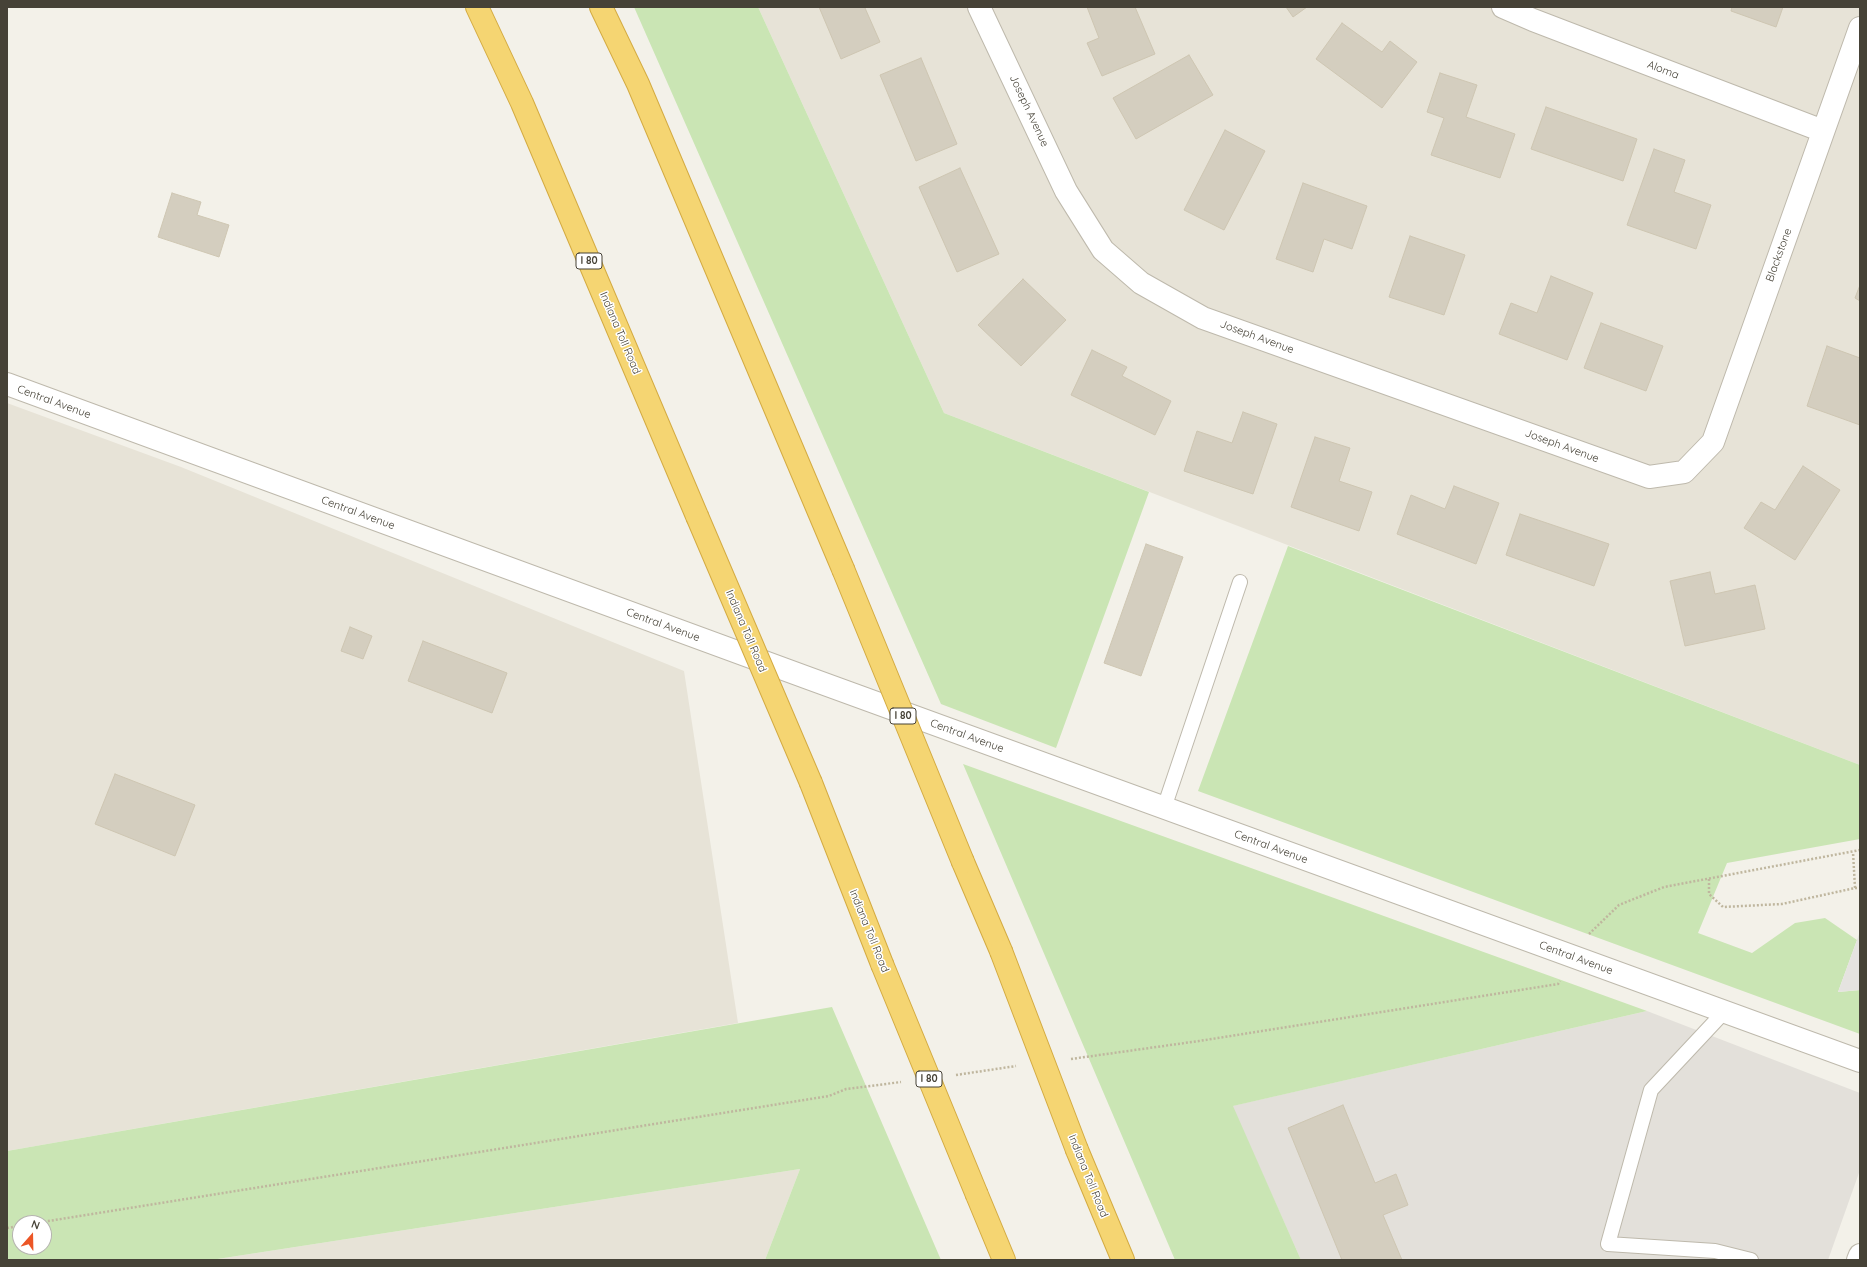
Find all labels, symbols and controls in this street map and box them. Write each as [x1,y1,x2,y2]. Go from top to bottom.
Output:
street label: Aloma [1645,58,1681,82]
street label: Joseph Avenue [1007,73,1051,149]
street label: Blackstone [1763,226,1795,284]
road number: I 80 [576,253,602,269]
street label: Indiana Toll Road [597,290,643,376]
street label: Joseph Avenue [1218,317,1296,357]
street label: Central Avenue [15,383,93,421]
street label: Joseph Avenue [1523,426,1601,466]
street label: Central Avenue [319,494,397,532]
street label: Indiana Toll Road [723,588,769,674]
street label: Central Avenue [624,606,702,644]
road number: I 80 [890,708,916,724]
street label: Central Avenue [928,717,1006,755]
street label: Central Avenue [1232,828,1310,866]
street label: Indiana Toll Road [846,888,892,974]
street label: Central Avenue [1537,939,1615,977]
road number: I 80 [916,1071,942,1087]
street label: Indiana Toll Road [1065,1133,1111,1219]
north arrow [12,1215,52,1255]
text: N [30,1217,42,1233]

